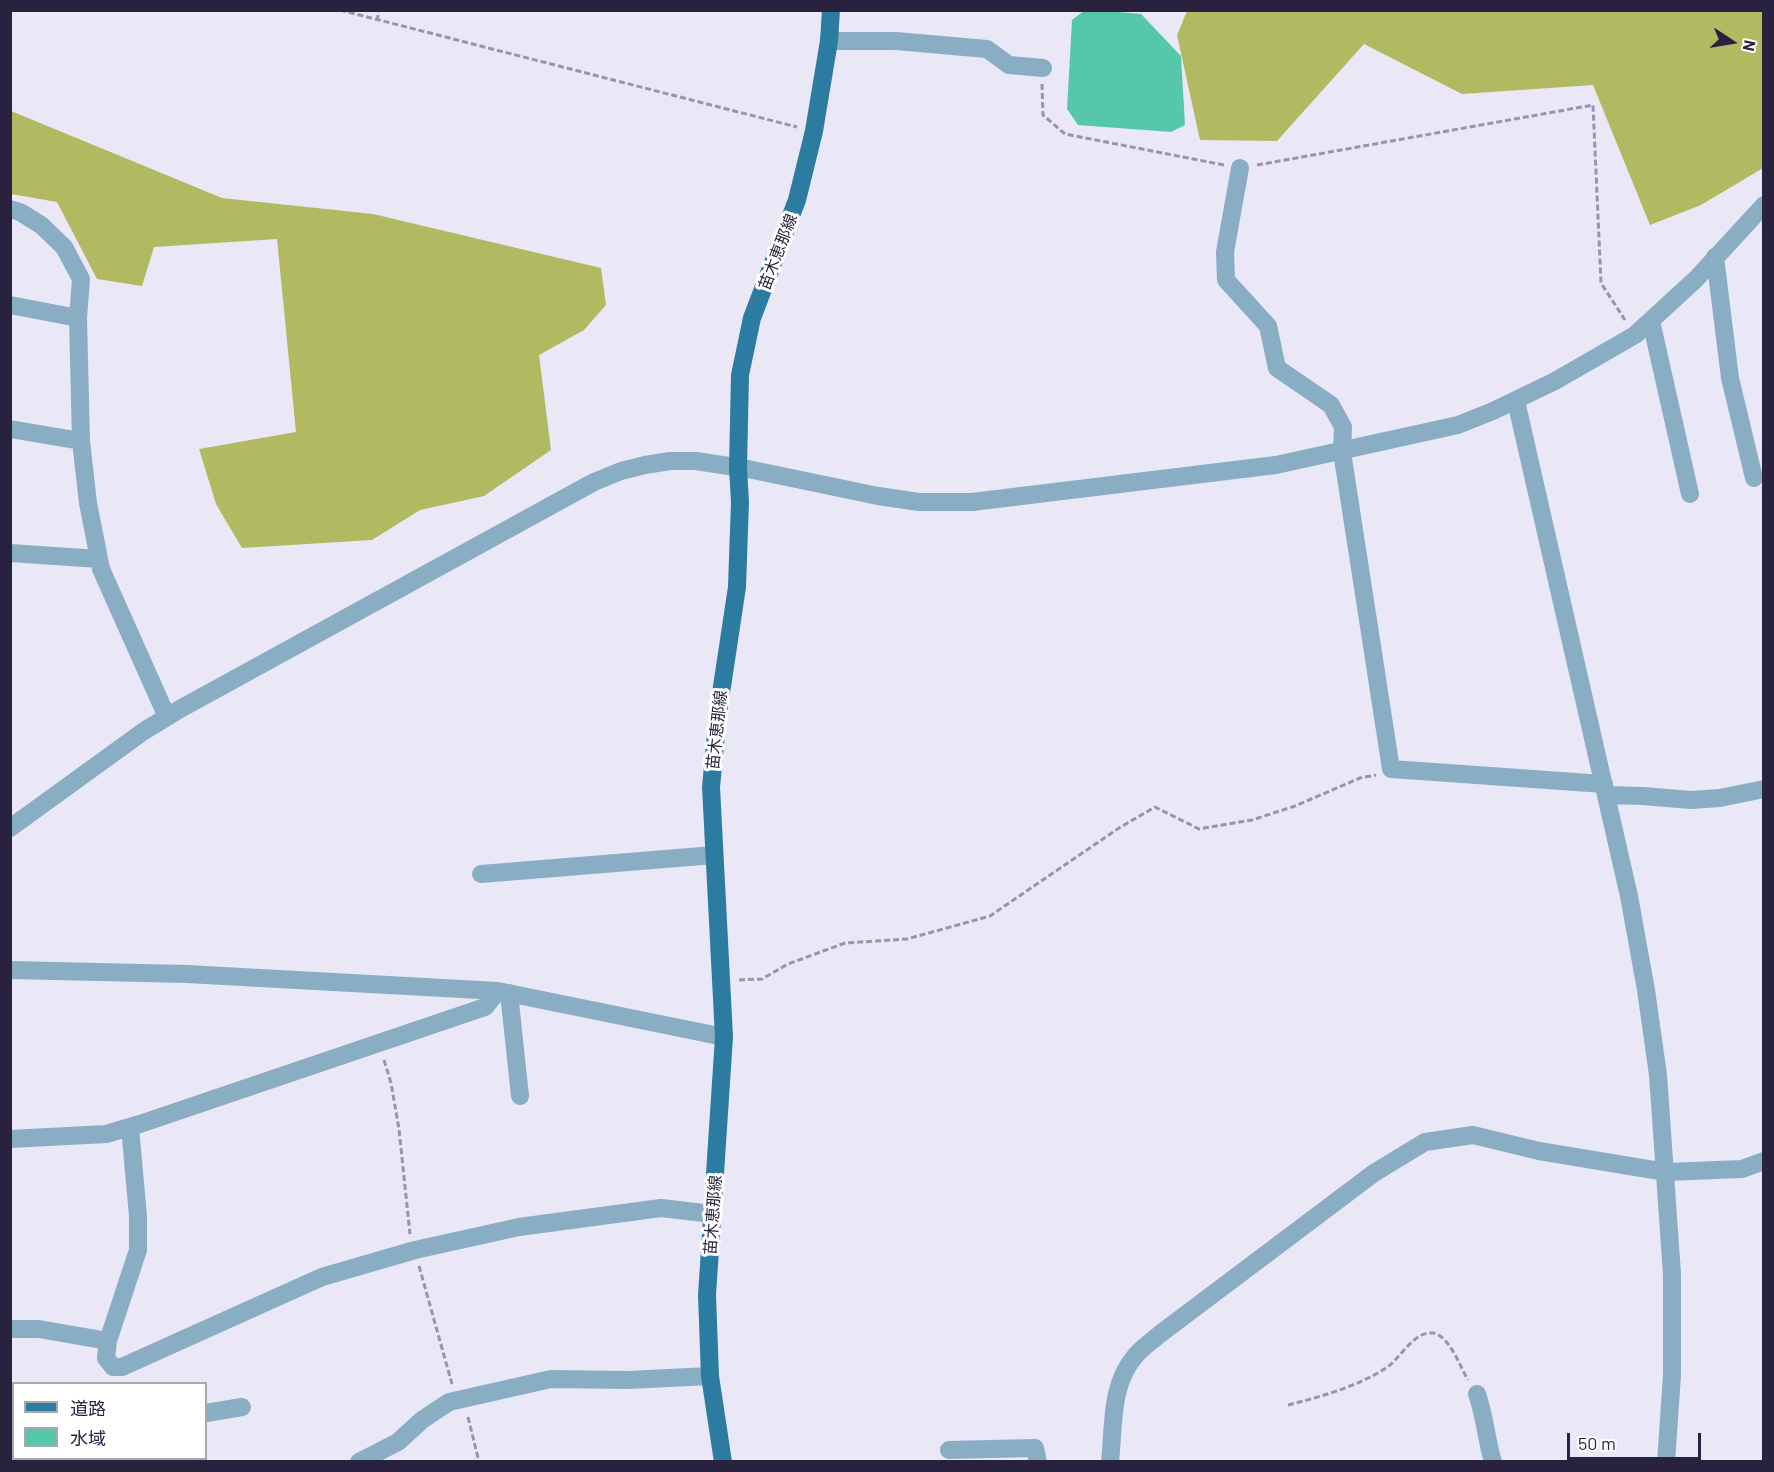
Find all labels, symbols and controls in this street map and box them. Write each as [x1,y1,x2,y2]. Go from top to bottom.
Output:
north arrow [1702,12,1762,72]
text: N [1740,39,1760,53]
street label: 苗木恵那線 [755,211,801,293]
street label: 苗木恵那線 [703,689,731,771]
street label: 苗木恵那線 [701,1174,725,1256]
legend [12,1382,207,1460]
text: 道路 [70,1397,106,1419]
scale bar [1570,1421,1704,1459]
text: 水域 [70,1427,106,1449]
text: 50 m [1578,1432,1616,1454]

